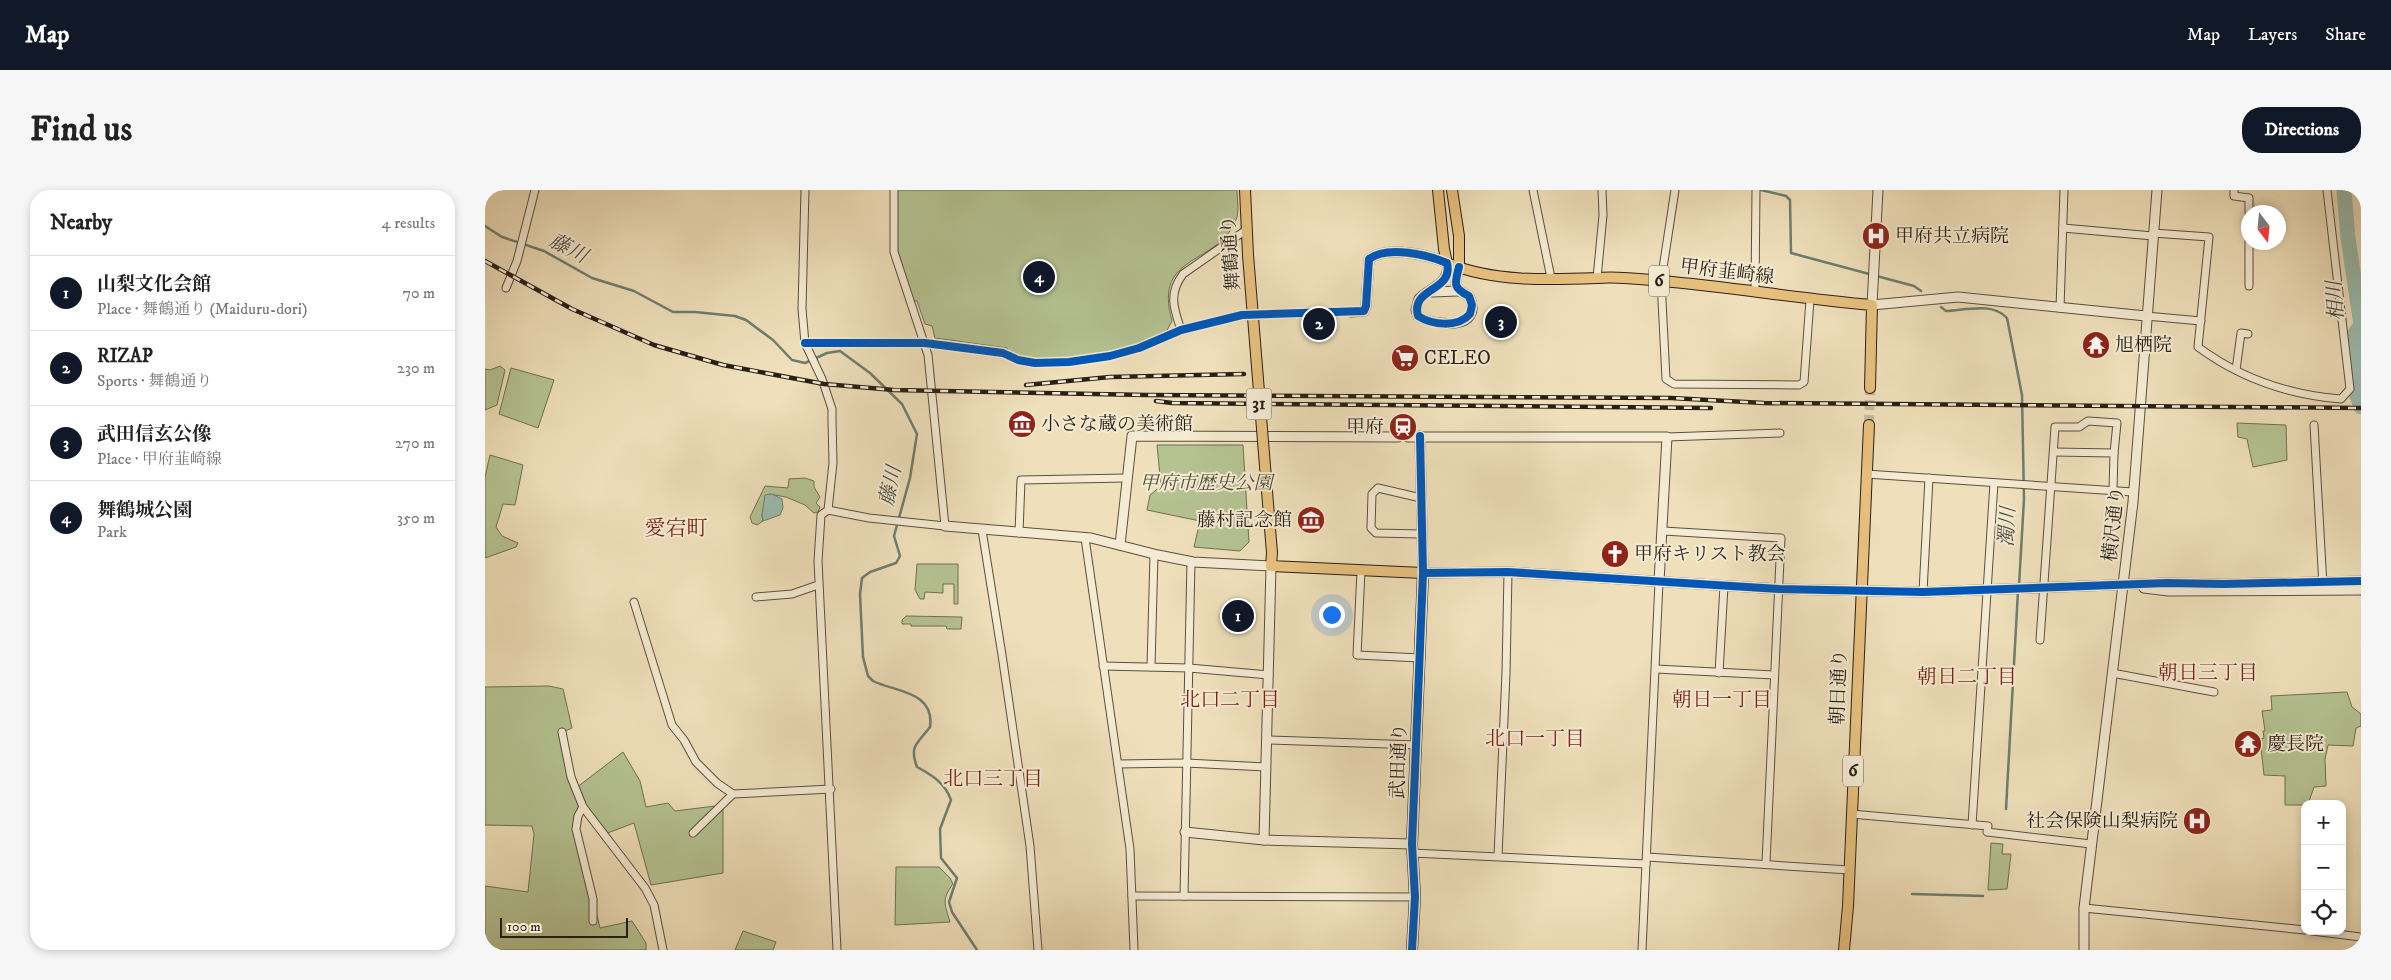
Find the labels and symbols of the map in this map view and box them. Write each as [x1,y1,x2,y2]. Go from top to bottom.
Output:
north arrow [2241,205,2286,250]
street label: 舞鶴通り [1217,214,1245,292]
hospital icon: 甲府共立病院 [1861,221,1891,251]
place label: 甲府共立病院 [1895,225,2009,248]
water label: 藤川 [545,229,593,270]
street label: 甲府韮崎線 [1678,255,1776,289]
pin: 4 [1023,258,1055,296]
road number: 6 [1649,266,1669,296]
water label: 相川 [2322,278,2350,322]
pin: 3 [1485,303,1517,341]
pin: 2 [1303,305,1335,343]
temple icon: 旭栖院 [2081,330,2111,360]
place label: 旭栖院 [2115,334,2172,357]
supermarket icon: CELEO [1390,343,1420,373]
place label: CELEO [1424,347,1491,370]
road number: 31 [1247,388,1271,420]
museum icon: 小さな蔵の美術館 [1007,409,1037,439]
station icon: 甲府 [1388,412,1418,442]
place label: 小さな蔵の美術館 [1041,413,1193,436]
place label: 甲府 [1346,416,1384,439]
water label: 藤川 [875,462,908,508]
park label: 甲府市歴史公園 [1139,472,1275,495]
street label: 横沢通り [2099,485,2129,563]
water label: 濁川 [1994,504,2022,548]
museum icon: 藤村記念館 [1296,505,1326,535]
place label: 藤村記念館 [1197,509,1292,532]
district label: 愛宕町 [645,516,708,542]
church icon: 甲府キリスト教会 [1600,539,1630,569]
place label: 甲府キリスト教会 [1634,543,1786,566]
pin: 1 [1222,597,1254,635]
your location [1319,602,1345,628]
street label: 朝日通り [1826,649,1852,725]
district label: 朝日三丁目 [2158,661,2258,686]
district label: 朝日二丁目 [1917,665,2017,690]
district label: 北口二丁目 [1180,688,1280,713]
district label: 朝日一丁目 [1672,688,1772,713]
street label: 武田通り [1386,723,1412,799]
district label: 北口一丁目 [1485,727,1585,752]
temple icon: 慶長院 [2233,729,2263,759]
place label: 慶長院 [2267,733,2324,756]
road number: 6 [1843,756,1863,786]
district label: 北口三丁目 [943,767,1043,792]
hospital icon: 社会保険山梨病院 [2182,806,2212,836]
place label: 社会保険山梨病院 [2026,810,2178,833]
scale bar [500,915,627,938]

